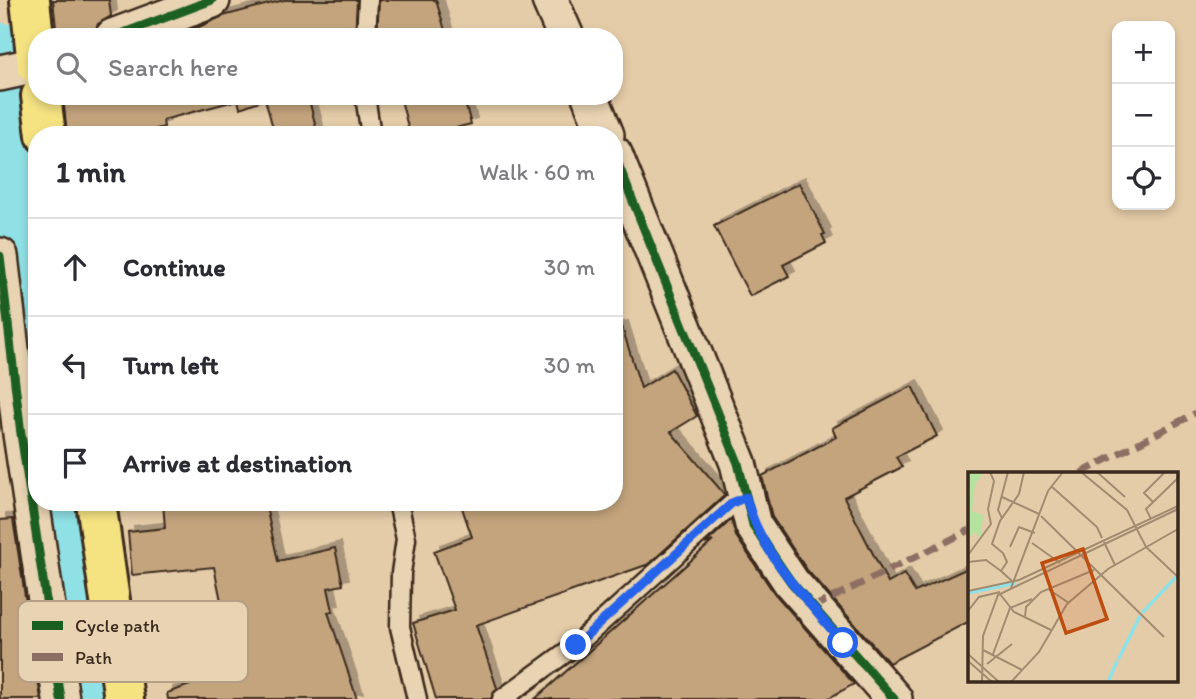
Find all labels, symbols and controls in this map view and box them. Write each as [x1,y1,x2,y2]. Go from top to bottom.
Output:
map controls [1112,21,1175,210]
button: + [1112,21,1175,84]
search box [28,28,623,105]
icon: search [52,48,90,86]
text: Search here [108,51,238,83]
button: − [1112,84,1175,147]
button: locate [1112,147,1175,210]
text: 1 min [56,153,126,190]
text: Walk · 60 m [479,158,595,186]
icon: ahead [56,248,94,286]
text: Continue [123,251,226,283]
text: 30 m [544,253,595,281]
icon: left [56,346,94,384]
text: Turn left [123,349,219,381]
text: 30 m [544,351,595,379]
icon: arrive [56,444,94,482]
text: Arrive at destination [123,447,352,479]
inset map [968,472,1178,682]
legend [18,601,248,682]
text: Cycle path [75,614,160,637]
route start [827,627,858,658]
route end [560,629,591,660]
text: Path [75,646,112,669]

